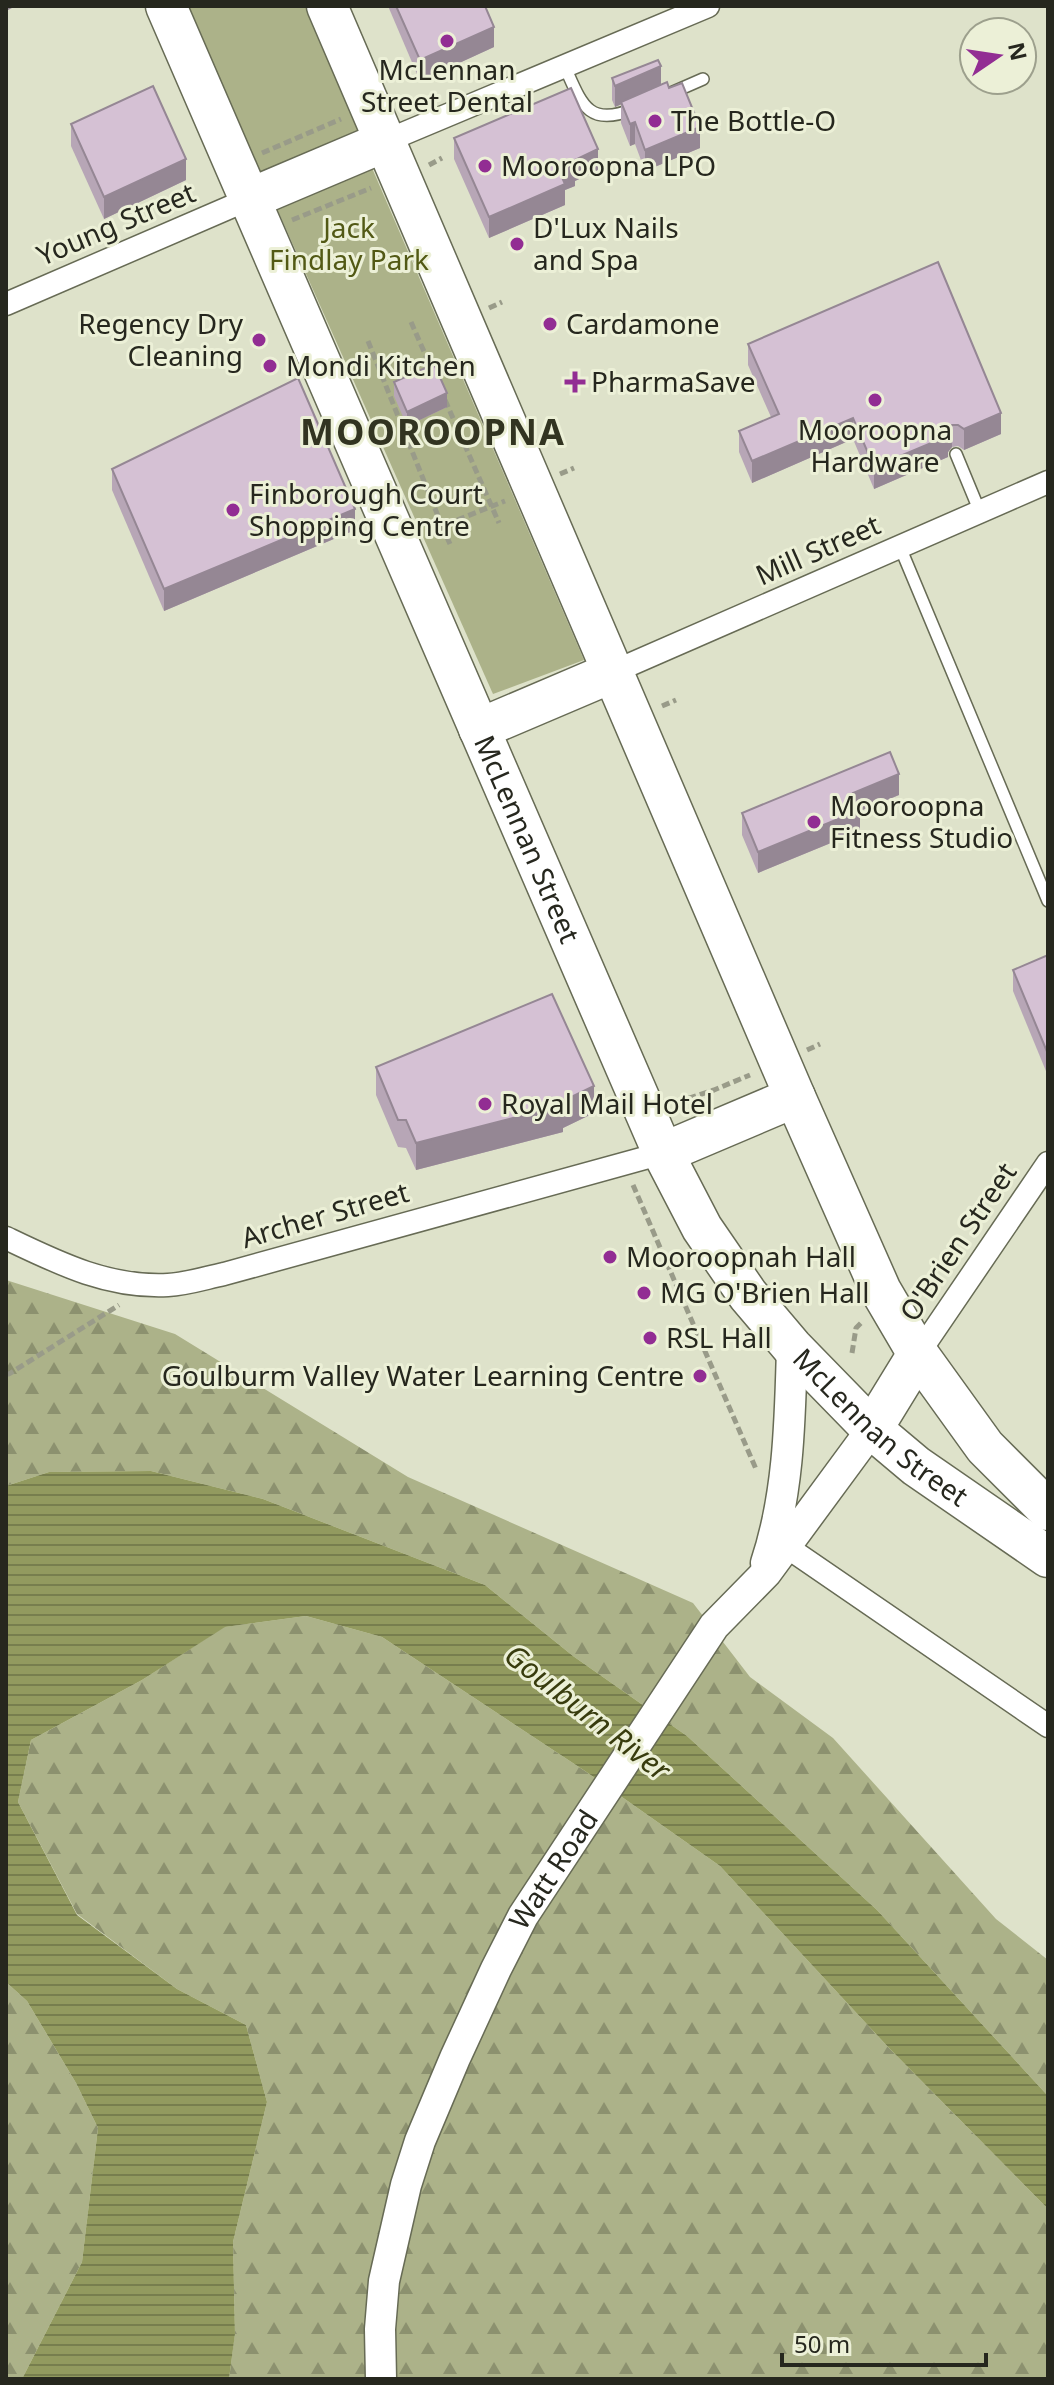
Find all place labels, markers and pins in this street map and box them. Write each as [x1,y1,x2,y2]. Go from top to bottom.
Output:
marker: McLennan Street Dental [438,32,456,50]
place label: McLennan Street Dental [361,50,533,120]
place label: The Bottle-O [671,101,836,139]
marker: The Bottle-O [646,112,664,130]
place label: Mooroopna LPO [501,146,716,184]
marker: Mooroopna LPO [476,157,494,175]
place label: D'Lux Nails and Spa [533,208,679,278]
marker: D'Lux Nails and Spa [508,235,526,253]
place label: Regency Dry Cleaning [78,304,244,374]
place label: Cardamone [566,304,720,342]
marker: Cardamone [541,315,559,333]
marker: Regency Dry Cleaning [250,331,268,349]
place label: Mondi Kitchen [286,346,476,384]
marker: Mondi Kitchen [261,357,279,375]
place label: PharmaSave [591,362,756,400]
marker: PharmaSave [566,373,584,391]
marker: Mooroopna Hardware [866,391,884,409]
place label: Mooroopna Hardware [798,410,952,480]
place label: Finborough Court Shopping Centre [249,474,483,544]
marker: Finborough Court Shopping Centre [224,501,242,519]
place label: Mooroopna Fitness Studio [830,786,1013,856]
marker: Mooroopna Fitness Studio [805,813,823,831]
place label: Royal Mail Hotel [501,1084,713,1122]
marker: Royal Mail Hotel [476,1095,494,1113]
place label: Mooroopnah Hall [626,1237,856,1275]
marker: Mooroopnah Hall [601,1248,619,1266]
place label: MG O'Brien Hall [660,1273,870,1311]
marker: MG O'Brien Hall [635,1284,653,1302]
place label: RSL Hall [666,1318,772,1356]
marker: RSL Hall [641,1329,659,1347]
place label: Goulburm Valley Water Learning Centre [162,1356,684,1394]
marker: Goulburm Valley Water Learning Centre [691,1367,709,1385]

